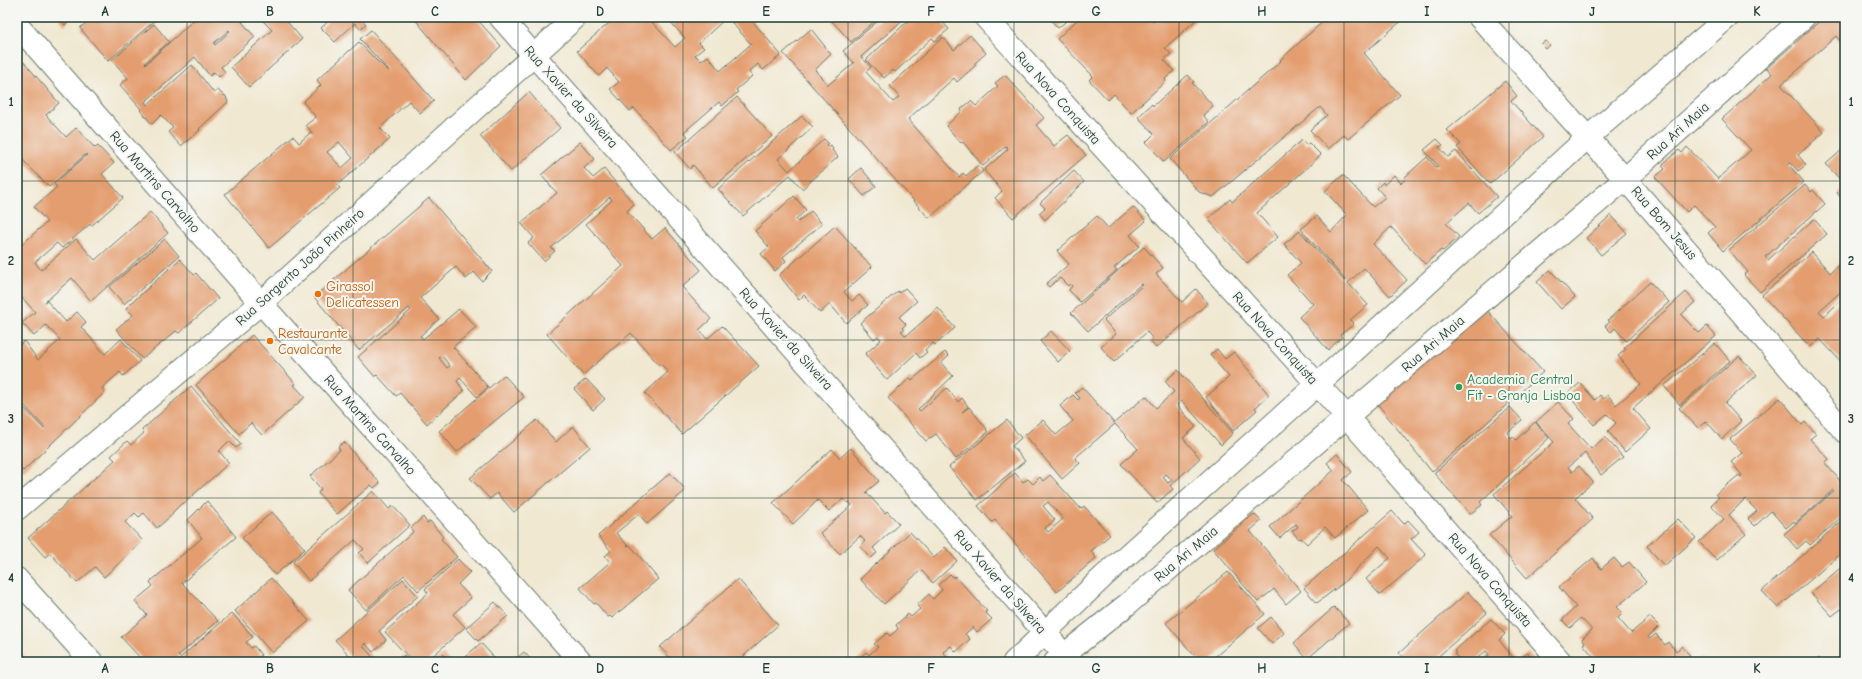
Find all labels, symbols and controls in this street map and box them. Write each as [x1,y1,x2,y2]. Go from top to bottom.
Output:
text: A [101,4,109,19]
text: B [266,4,274,19]
text: C [431,4,439,19]
text: D [596,4,604,19]
text: E [762,4,770,19]
text: F [927,4,935,19]
text: G [1091,4,1101,19]
text: H [1257,4,1267,19]
text: I [1424,4,1430,19]
text: J [1589,4,1595,19]
text: K [1753,4,1761,19]
street label: Rua Xavier da Silveira [520,42,622,152]
street label: Rua Nova Conquista [1012,48,1104,148]
text: 1 [8,94,14,109]
text: 1 [1848,94,1854,109]
street label: Rua Ari Maia [1643,98,1713,164]
street label: Rua Martins Carvalho [106,128,204,236]
street label: Rua Bom Jesus [1627,183,1701,263]
street label: Rua Sargento João Pinheiro [232,205,368,329]
text: 2 [8,253,14,268]
text: 2 [1848,253,1854,268]
place label: Girassol Delicatessen [326,278,399,311]
street label: Rua Xavier da Silveira [735,284,837,394]
street label: Rua Nova Conquista [1229,288,1321,388]
marker: Girassol Delicatessen [313,289,323,299]
street label: Rua Ari Maia [1398,312,1468,376]
place label: Restaurante Cavalcante [278,325,348,358]
marker: Restaurante Cavalcante [265,336,275,346]
street label: Rua Martins Carvalho [320,371,420,479]
place label: Academia Central Fit - Granja Lisboa [1467,371,1581,404]
marker: Academia Central Fit - Granja Lisboa [1454,382,1464,392]
text: 3 [8,411,14,426]
text: 3 [1848,411,1854,426]
street label: Rua Ari Maia [1151,522,1221,586]
street label: Rua Xavier da Silveira [950,527,1050,637]
street label: Rua Nova Conquista [1444,529,1536,631]
text: 4 [8,570,14,585]
text: 4 [1848,570,1854,585]
text: A [101,661,109,676]
text: B [266,661,274,676]
text: C [431,661,439,676]
text: D [596,661,604,676]
text: E [762,661,770,676]
text: F [927,661,935,676]
text: G [1091,661,1101,676]
text: H [1257,661,1267,676]
text: I [1424,661,1430,676]
text: J [1589,661,1595,676]
text: K [1753,661,1761,676]

